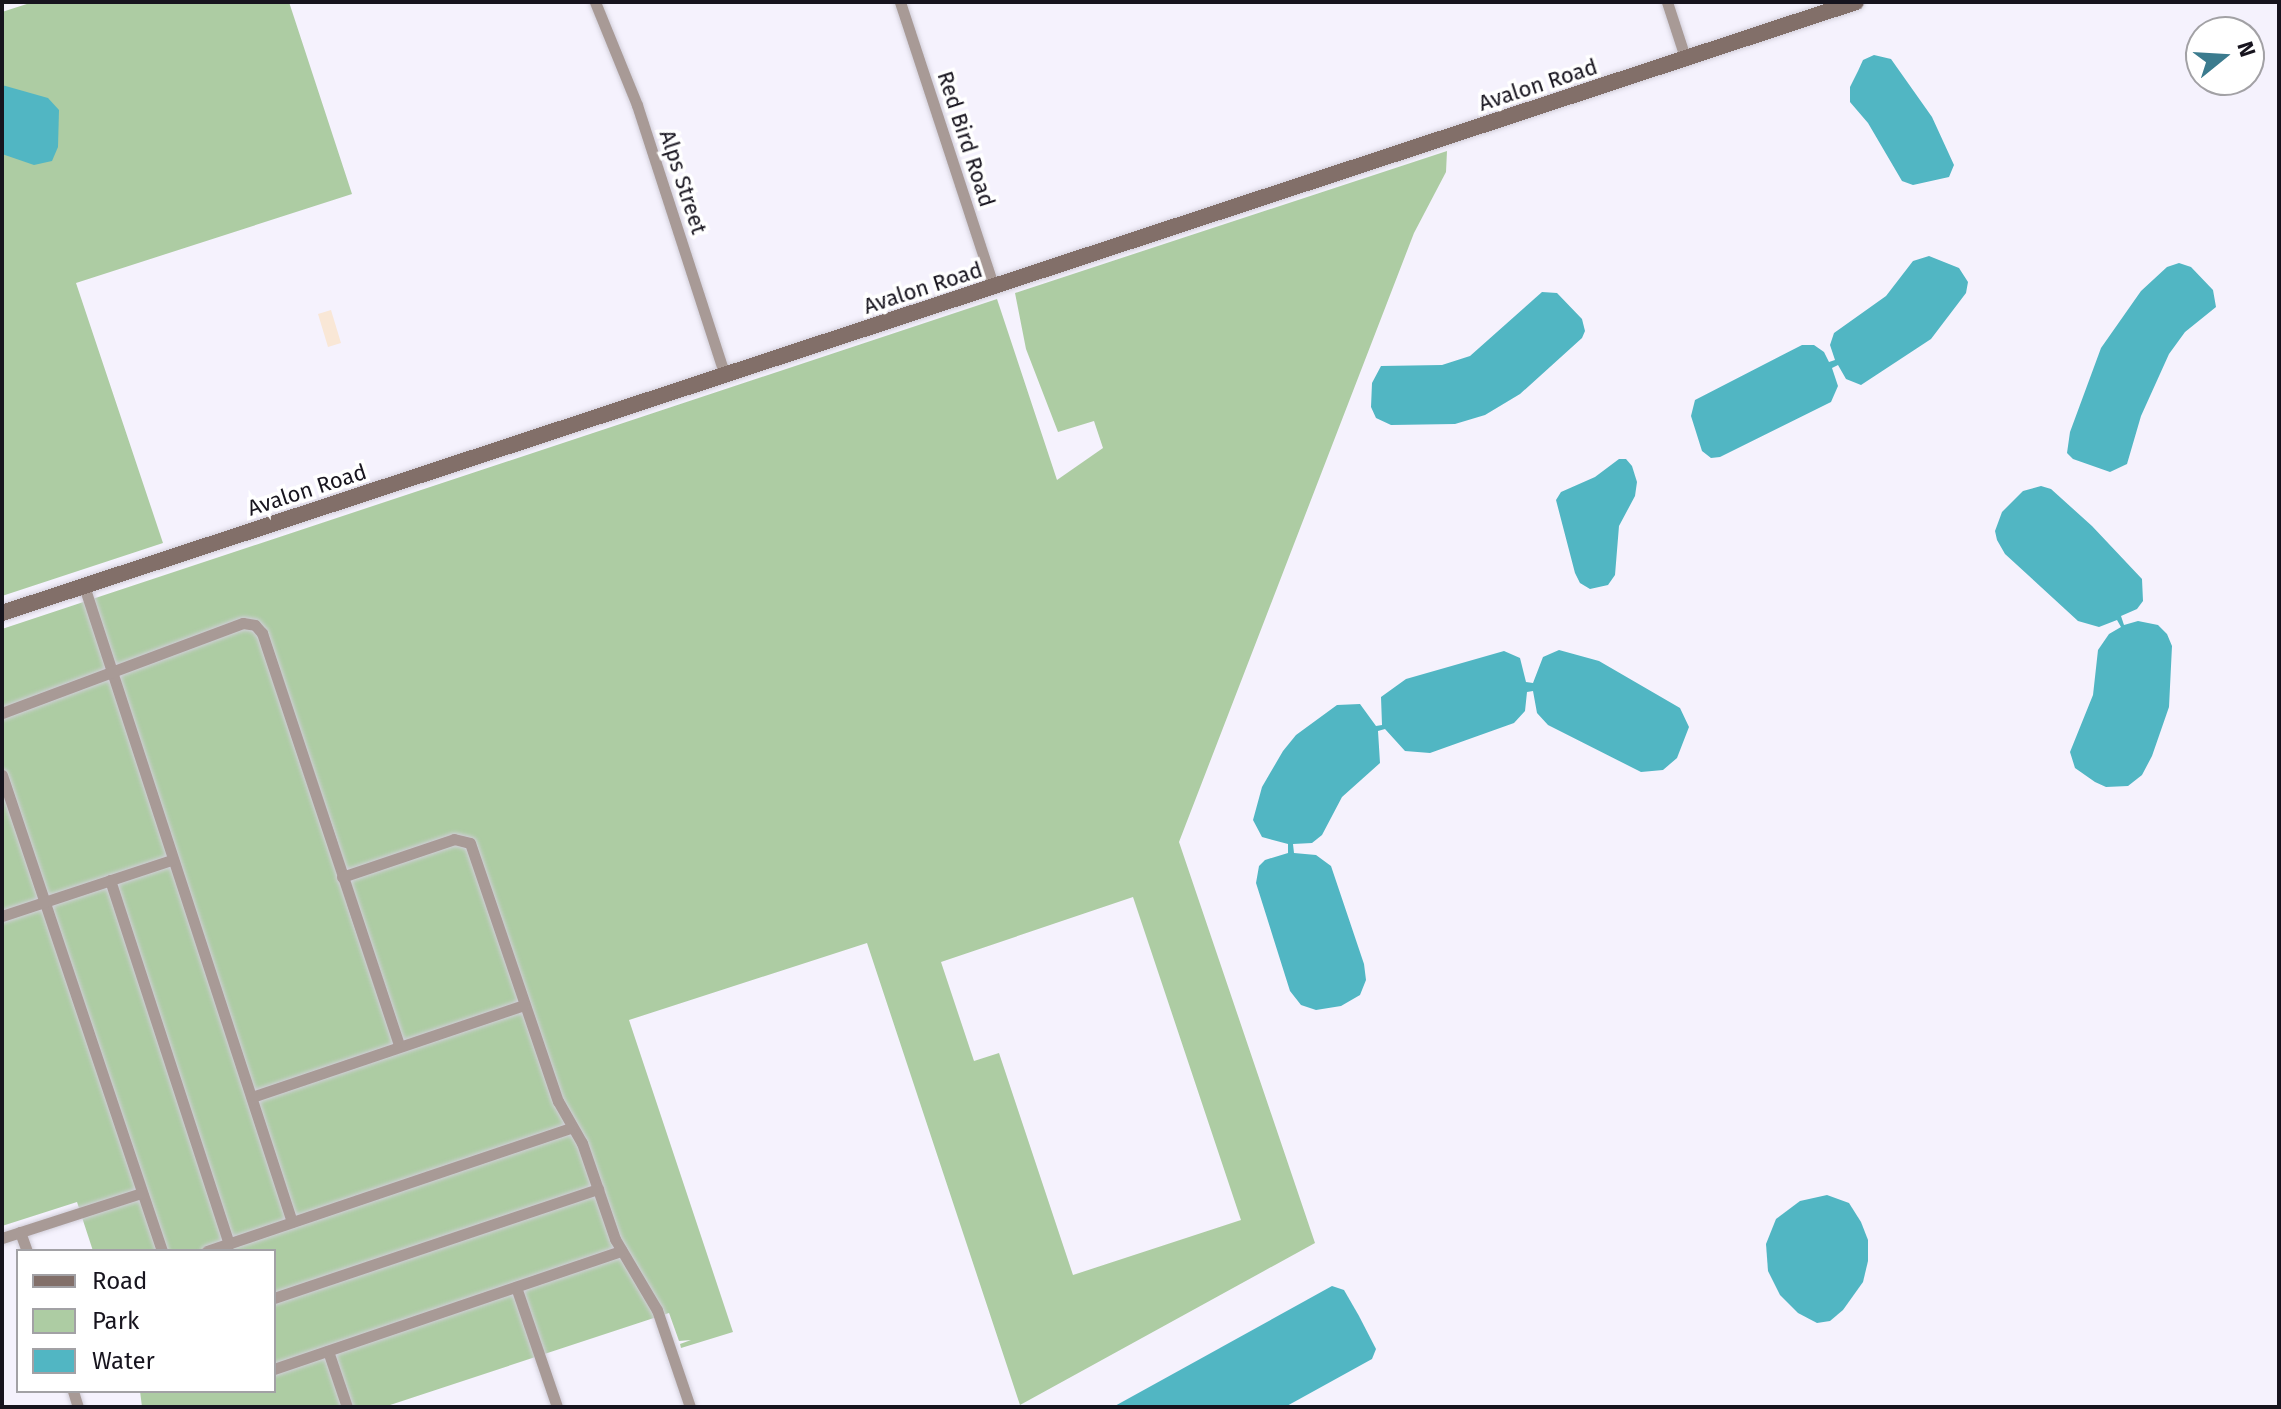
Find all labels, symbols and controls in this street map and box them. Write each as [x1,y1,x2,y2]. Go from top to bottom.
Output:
north arrow [2185,16,2265,96]
text: N [2231,38,2261,60]
street label: Avalon Road [1475,53,1601,117]
street label: Red Bird Road [932,68,1000,210]
street label: Alps Street [654,127,712,237]
street label: Avalon Road [860,256,986,320]
street label: Avalon Road [244,458,370,522]
legend [16,1249,276,1393]
text: Road [92,1267,147,1295]
text: Park [92,1307,139,1335]
text: Water [92,1347,155,1375]

